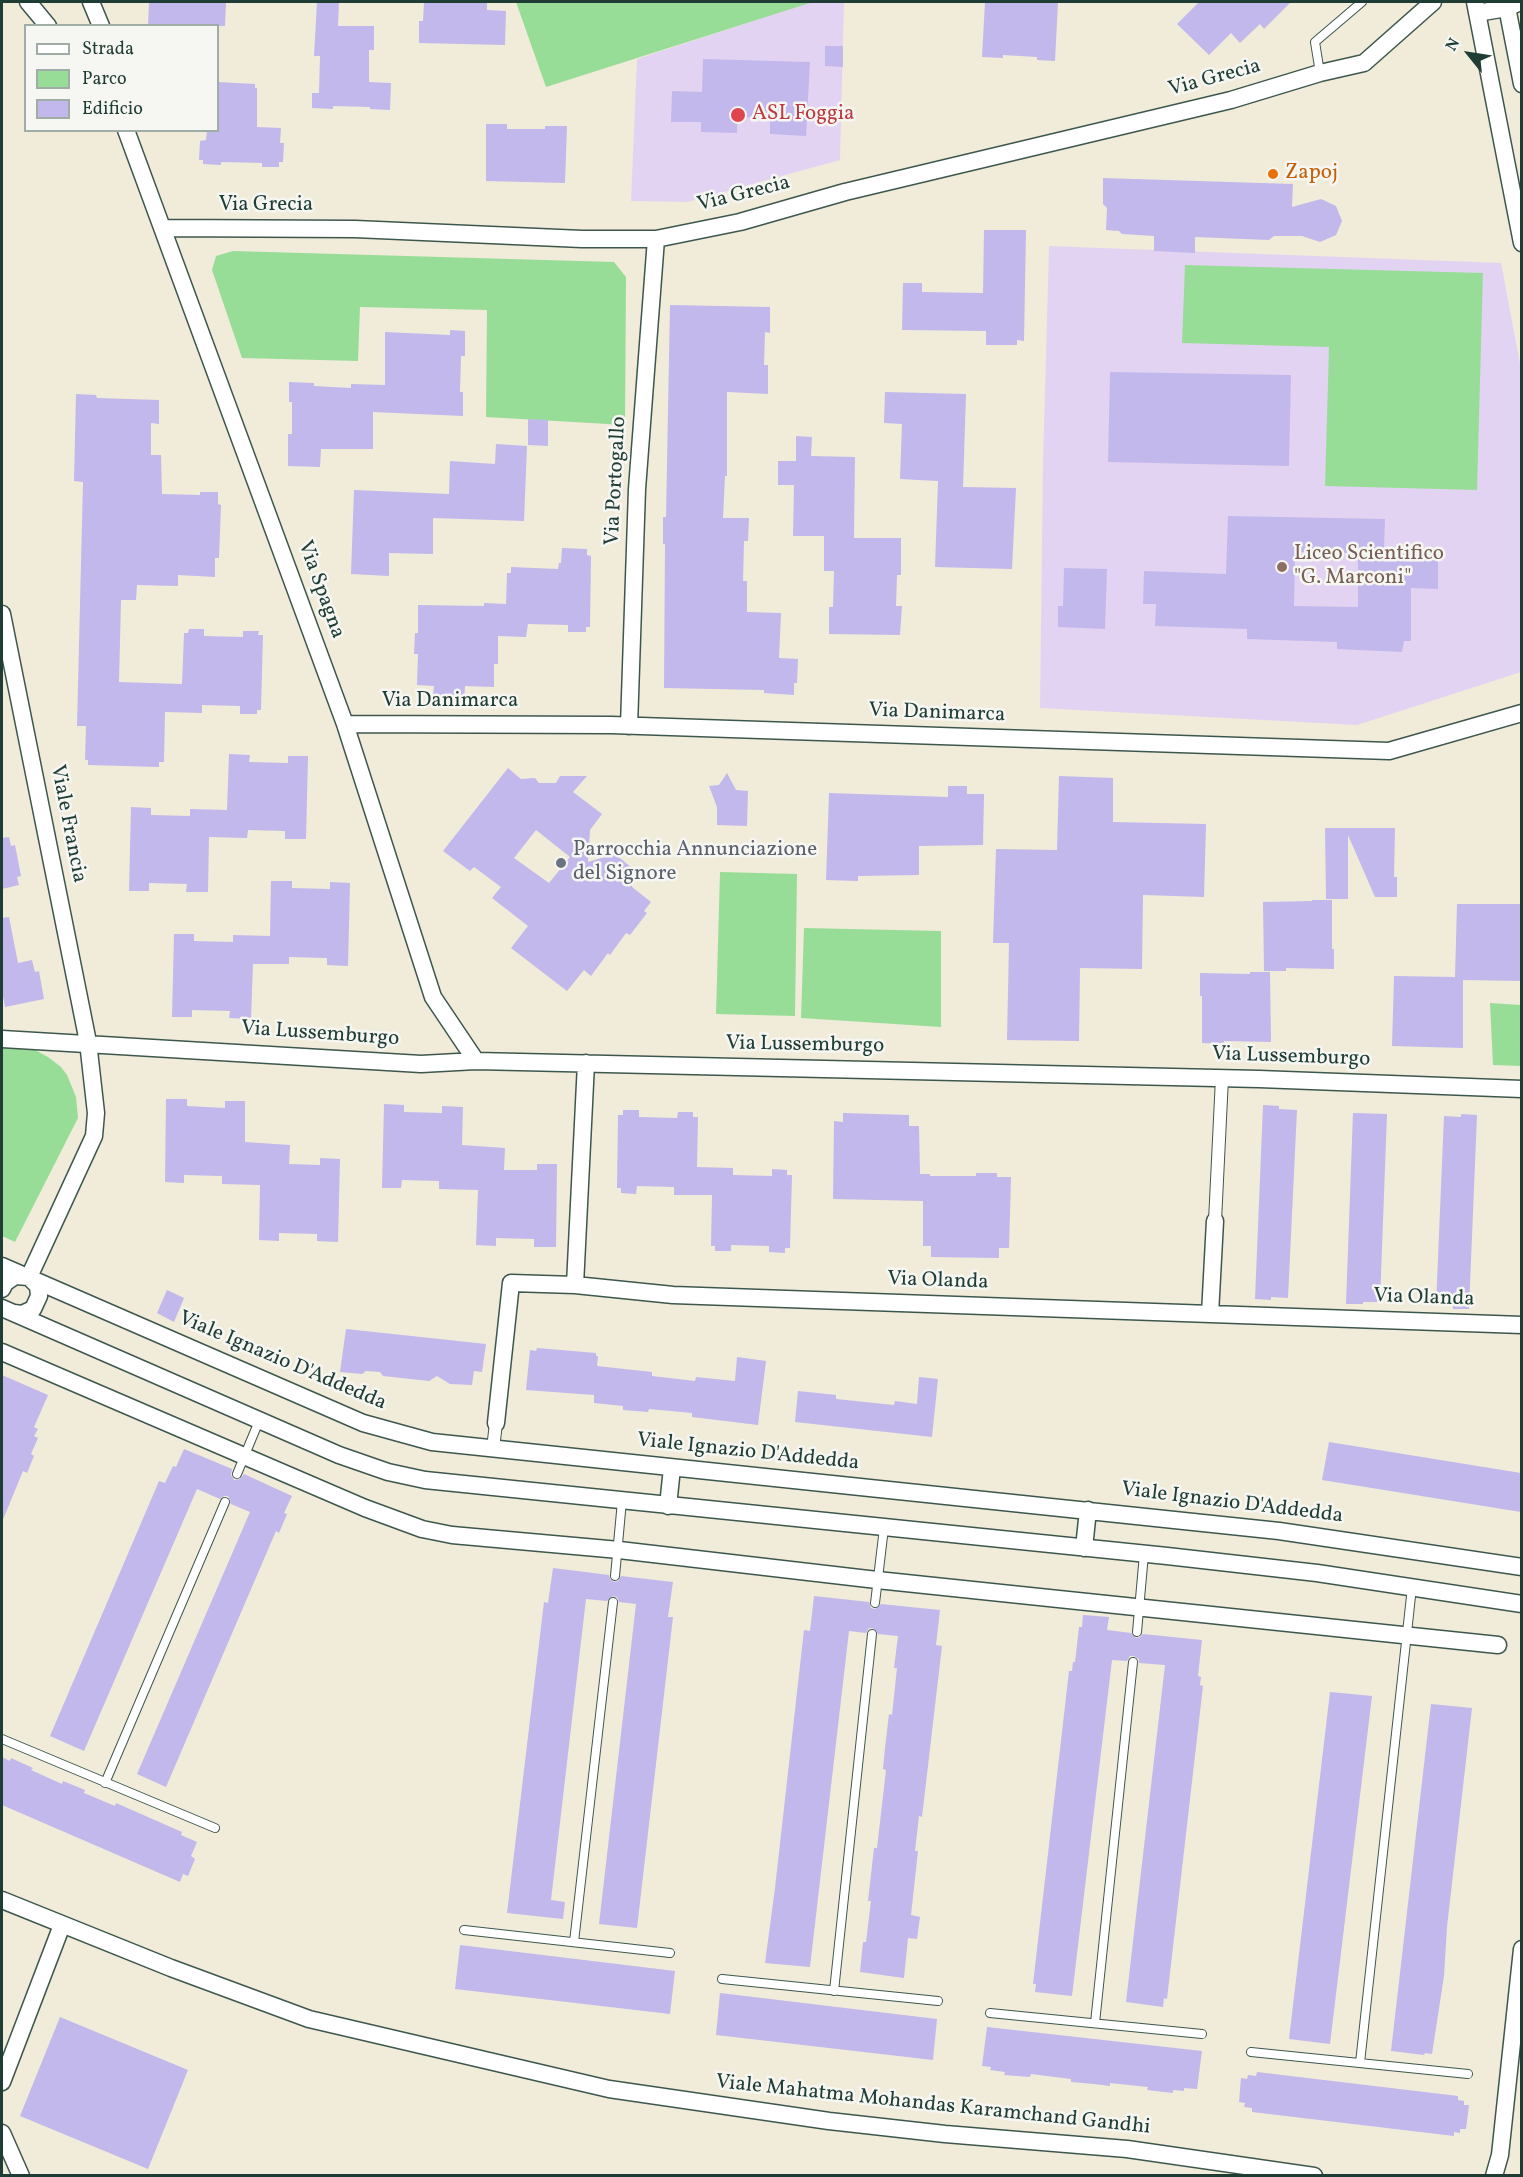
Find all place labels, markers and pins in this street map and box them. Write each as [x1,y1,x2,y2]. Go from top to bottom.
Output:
place label: ASL Foggia [752,102,854,128]
marker: ASL Foggia [729,106,747,124]
place label: Zapoj [1285,161,1338,187]
marker: Zapoj [1266,167,1280,181]
place label: Liceo Scientifico "G. Marconi" [1294,542,1444,592]
marker: Liceo Scientifico "G. Marconi" [1275,560,1289,574]
place label: Parrocchia Annunciazione del Signore [573,838,817,888]
marker: Parrocchia Annunciazione del Signore [554,856,568,870]

